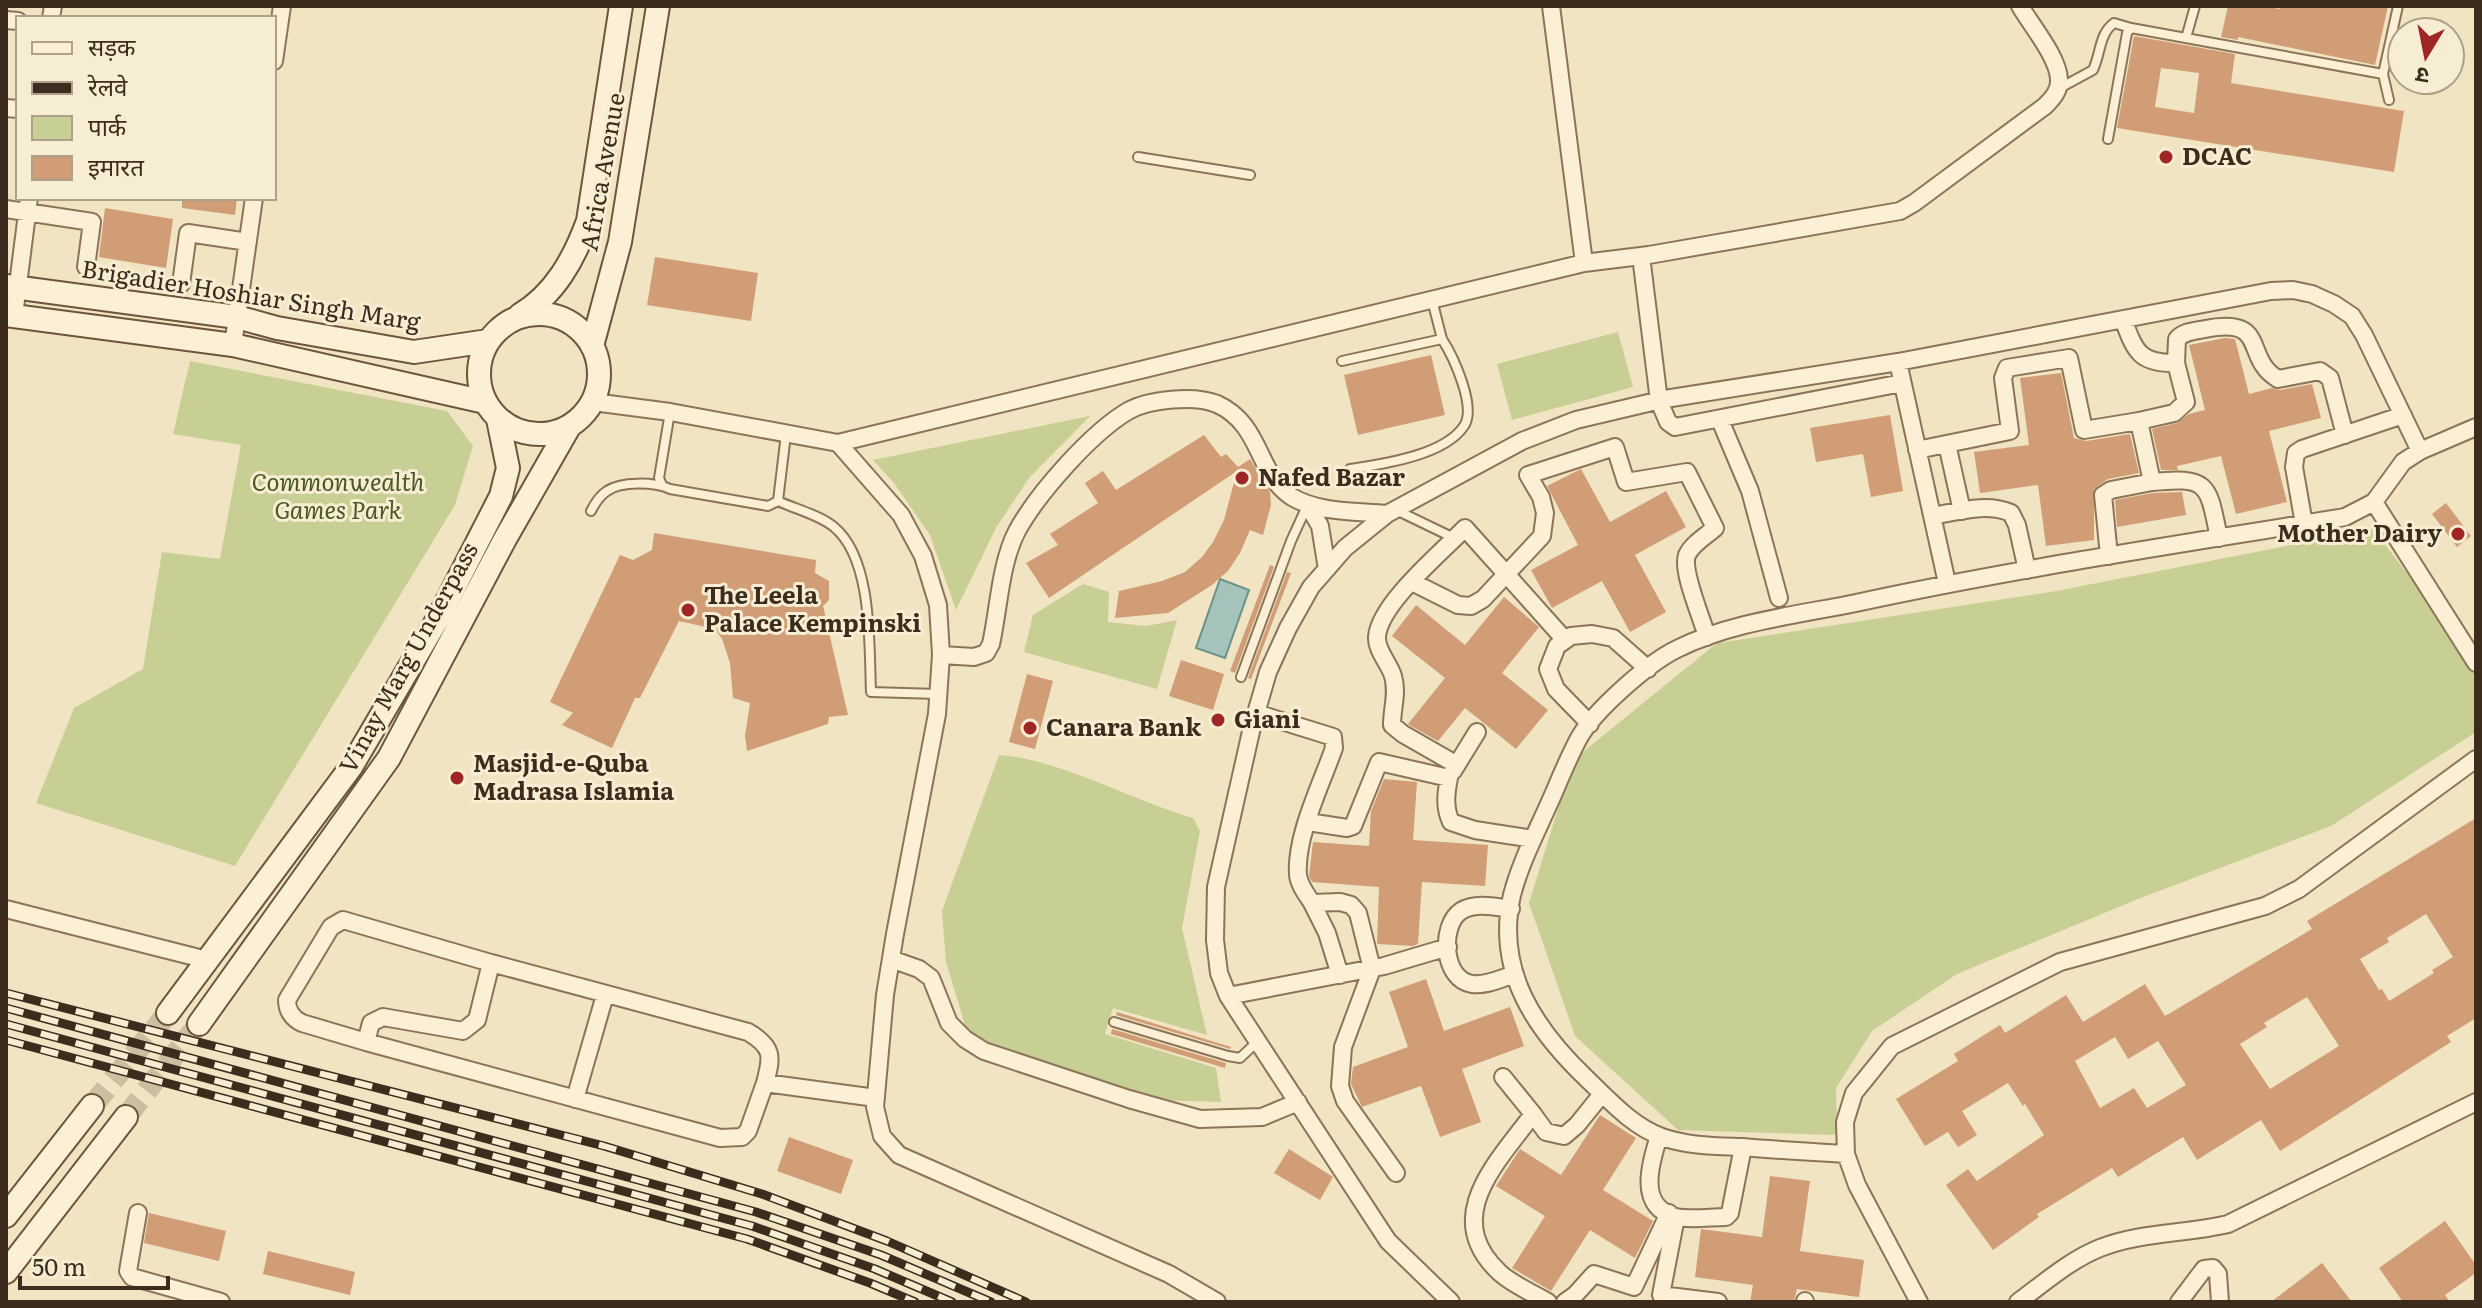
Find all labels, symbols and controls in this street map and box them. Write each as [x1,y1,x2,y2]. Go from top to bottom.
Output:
legend [16,16,276,200]
north arrow [2386,16,2466,96]
text: सड़क [88,28,136,63]
text: उ [2412,60,2431,95]
text: रेलवे [87,68,128,103]
street label: Africa Avenue [569,90,632,254]
text: पार्क [88,108,127,143]
place label: DCAC [2182,137,2252,172]
text: इमारत [88,148,145,183]
marker: DCAC [2157,148,2175,166]
street label: Brigadier Hoshiar Singh Marg [80,249,424,338]
place label: Nafed Bazar [1258,458,1405,493]
park label: Commonwealth Games Park [252,463,424,526]
marker: Nafed Bazar [1233,469,1251,487]
place label: Mother Dairy [2277,514,2442,549]
marker: Mother Dairy [2449,525,2467,543]
street label: Vinay Marg Underpass [329,535,485,779]
place label: The Leela Palace Kempinski [704,576,921,639]
marker: The Leela Palace Kempinski [679,601,697,619]
place label: Giani [1234,700,1300,735]
place label: Canara Bank [1046,708,1202,743]
marker: Giani [1209,711,1227,729]
marker: Canara Bank [1021,719,1039,737]
place label: Masjid-e-Quba Madrasa Islamia [473,744,674,807]
marker: Masjid-e-Quba Madrasa Islamia [448,769,466,787]
scale bar [20,1240,168,1290]
text: 50 m [32,1248,86,1283]

